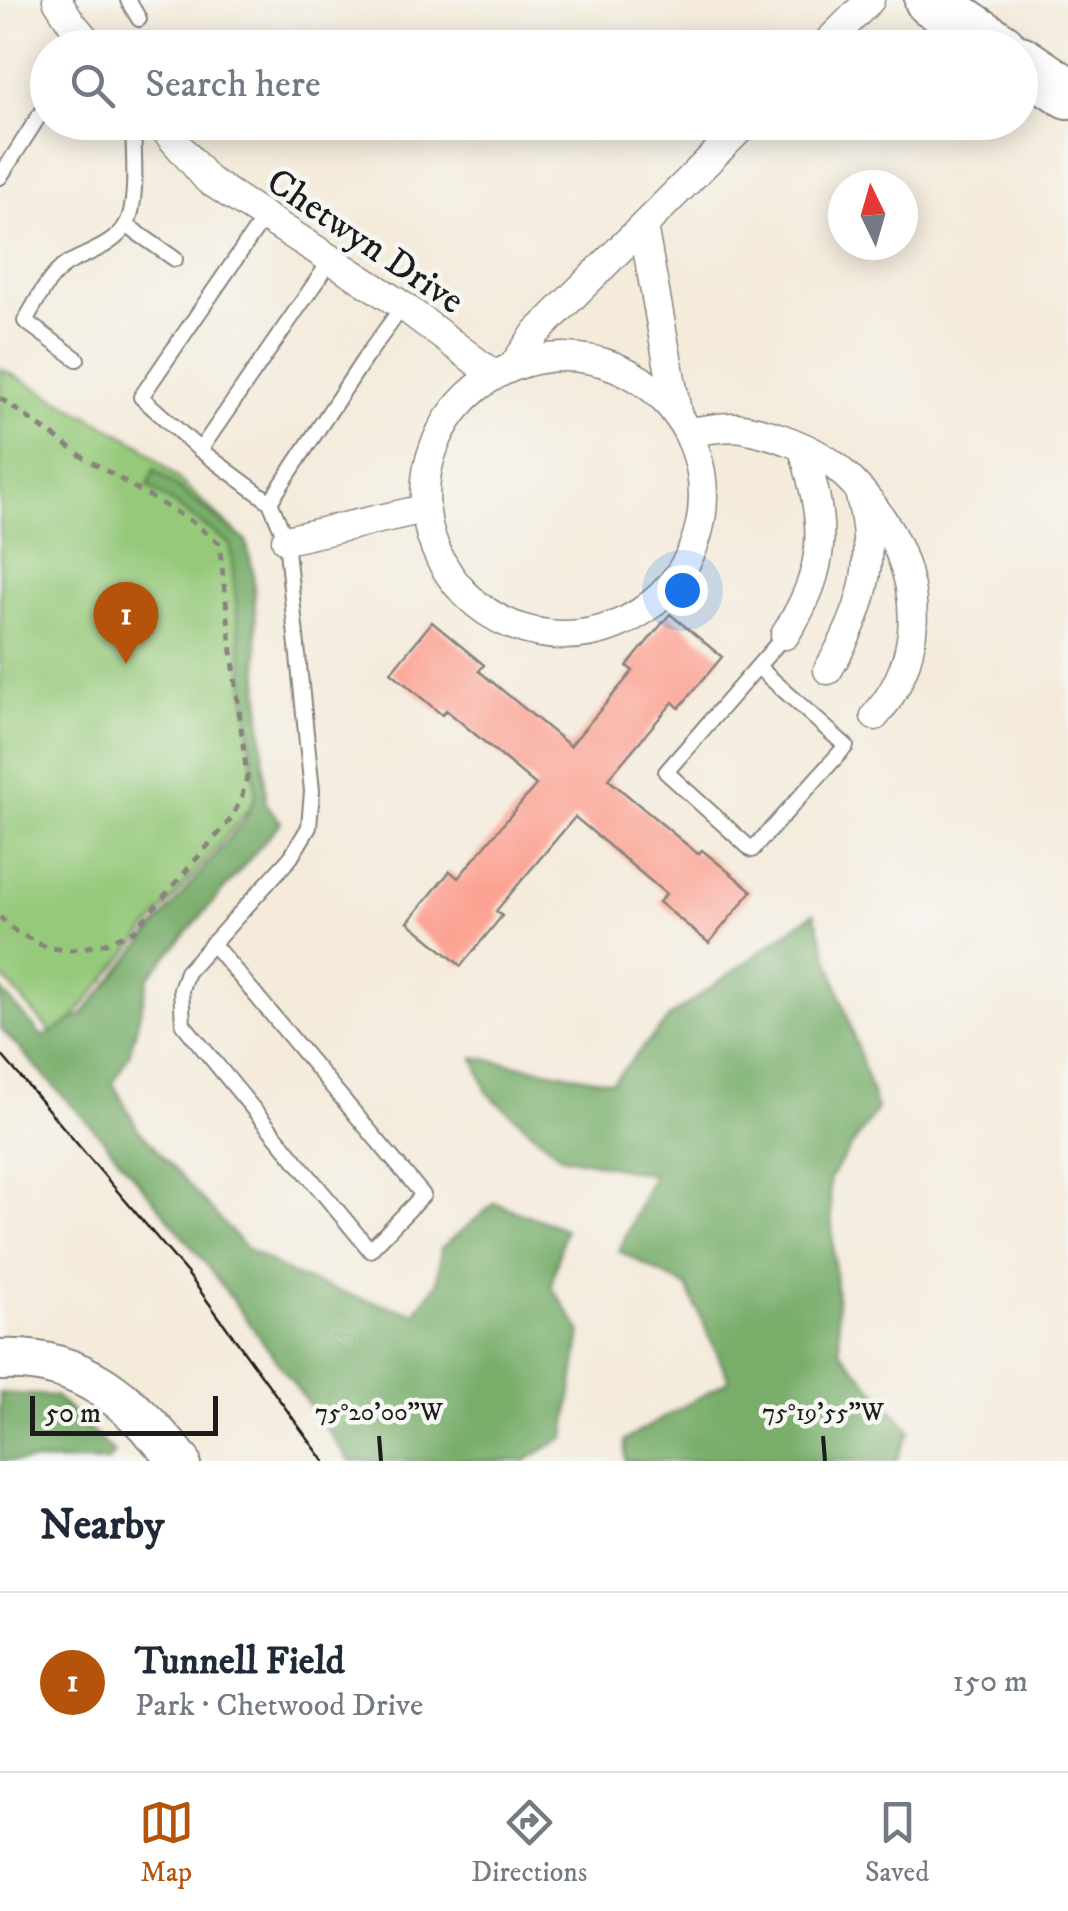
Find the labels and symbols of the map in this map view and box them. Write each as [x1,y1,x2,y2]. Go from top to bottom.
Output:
street label: Chetwyn Drive [257,158,473,325]
north arrow [828,170,918,260]
your location [657,565,708,616]
pin: 1 [94,582,158,664]
scale bar [30,1391,218,1436]
text: 75°20'00"W [315,1397,444,1428]
text: 75°19'55"W [762,1397,885,1428]

